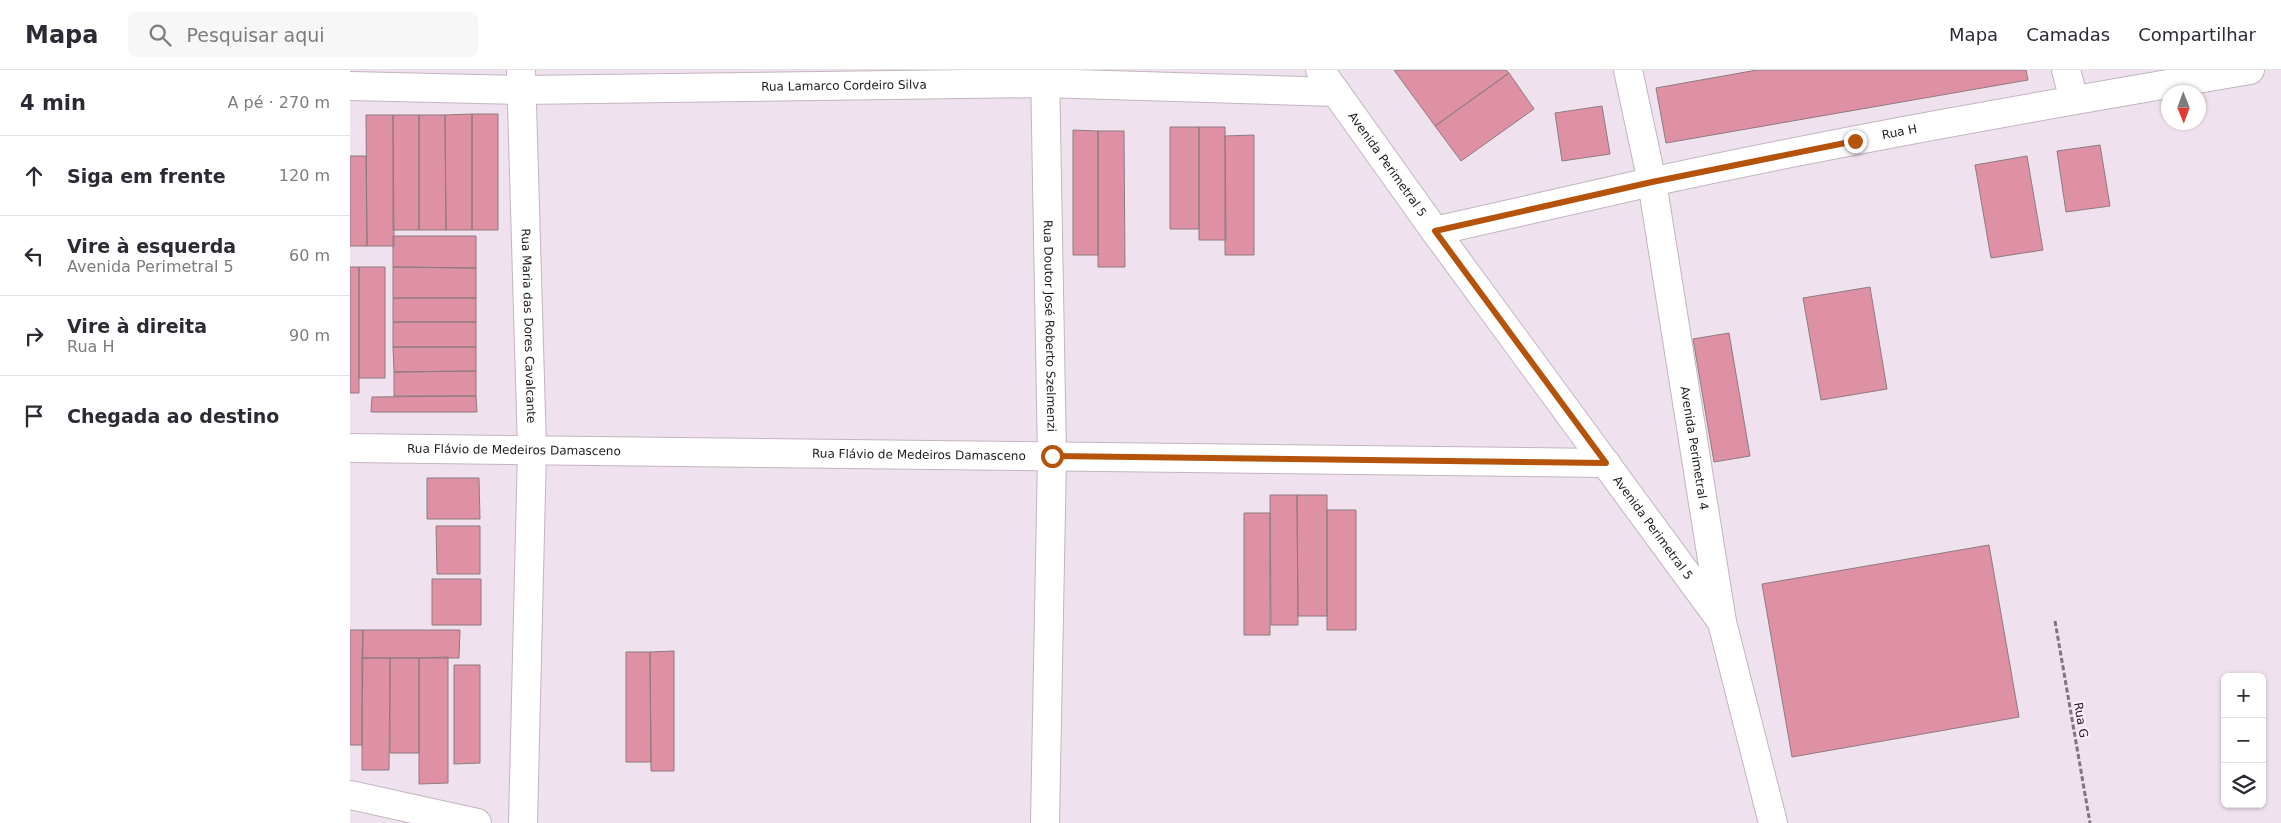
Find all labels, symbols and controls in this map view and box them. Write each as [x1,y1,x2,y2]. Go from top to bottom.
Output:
search box [128,12,478,57]
text: Mapa [25,21,98,49]
icon: search [146,21,174,49]
text: Pesquisar aqui [186,24,325,46]
text: Mapa [1949,24,1998,45]
text: Camadas [2026,24,2110,45]
text: Compartilhar [2138,24,2256,45]
street label: Rua Lamarco Cordeiro Silva [761,78,927,94]
north arrow [2161,85,2206,130]
text: 4 min [20,91,86,115]
text: A pé · 270 m [228,93,330,112]
street label: Avenida Perimetral 5 [1345,109,1430,219]
street label: Rua H [1881,122,1918,142]
route end [1844,130,1867,153]
icon: ahead [20,162,48,190]
text: Siga em frente [67,165,226,187]
text: 120 m [279,166,330,185]
street label: Rua Doutor José Roberto Szelmenzi [1041,220,1059,432]
street label: Rua Maria das Dores Cavalcante [519,228,538,423]
text: Vire à esquerda [67,235,236,257]
icon: left [20,242,48,270]
text: 60 m [289,246,330,265]
text: Avenida Perimetral 5 [67,257,234,276]
text: Vire à direita [67,315,207,337]
icon: right [20,322,48,350]
text: 90 m [289,326,330,345]
text: Rua H [67,337,114,356]
street label: Avenida Perimetral 4 [1678,385,1711,511]
icon: arrive [20,402,48,430]
text: Chegada ao destino [67,405,279,427]
street label: Rua Flávio de Medeiros Damasceno [407,442,621,458]
route start [1041,445,1064,468]
street label: Rua Flávio de Medeiros Damasceno [812,447,1026,463]
street label: Avenida Perimetral 5 [1610,473,1696,582]
map controls [2221,673,2266,808]
button: + [2221,673,2266,718]
street label: Rua G [2071,701,2091,739]
button: − [2221,718,2266,763]
button: layers [2221,763,2266,808]

